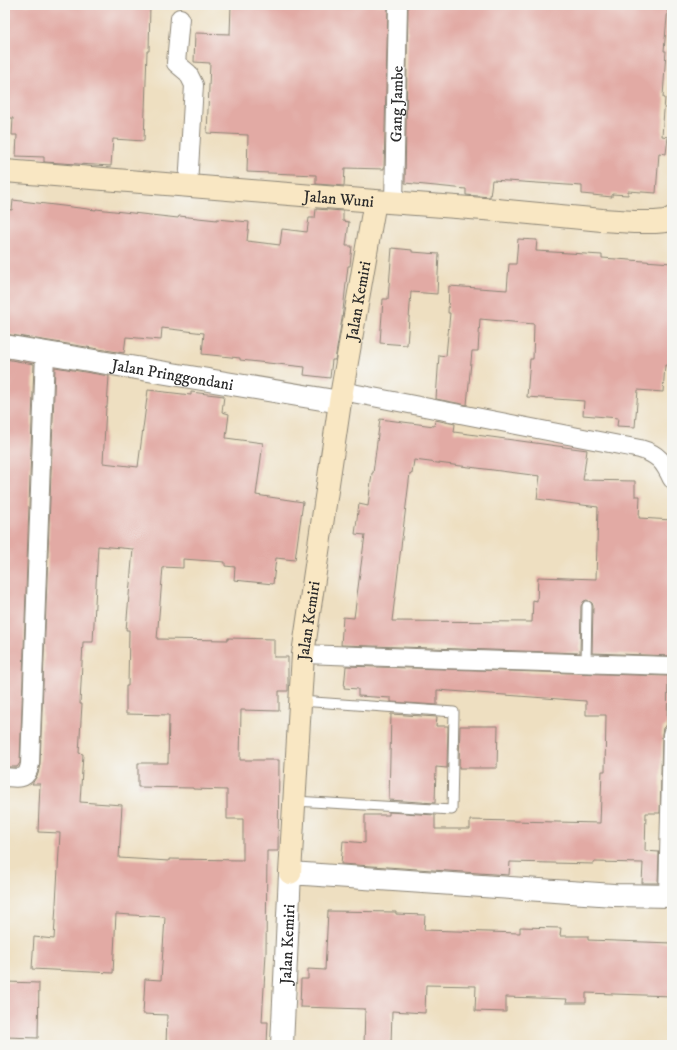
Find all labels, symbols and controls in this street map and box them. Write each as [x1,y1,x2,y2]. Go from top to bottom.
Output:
street label: Gang Jambe [386,65,408,143]
street label: Jalan Wuni [301,186,375,212]
street label: Jalan Kemiri [342,260,375,344]
street label: Jalan Pringgondani [108,355,235,395]
street label: Jalan Kemiri [294,580,325,663]
street label: Jalan Kemiri [276,904,300,987]

